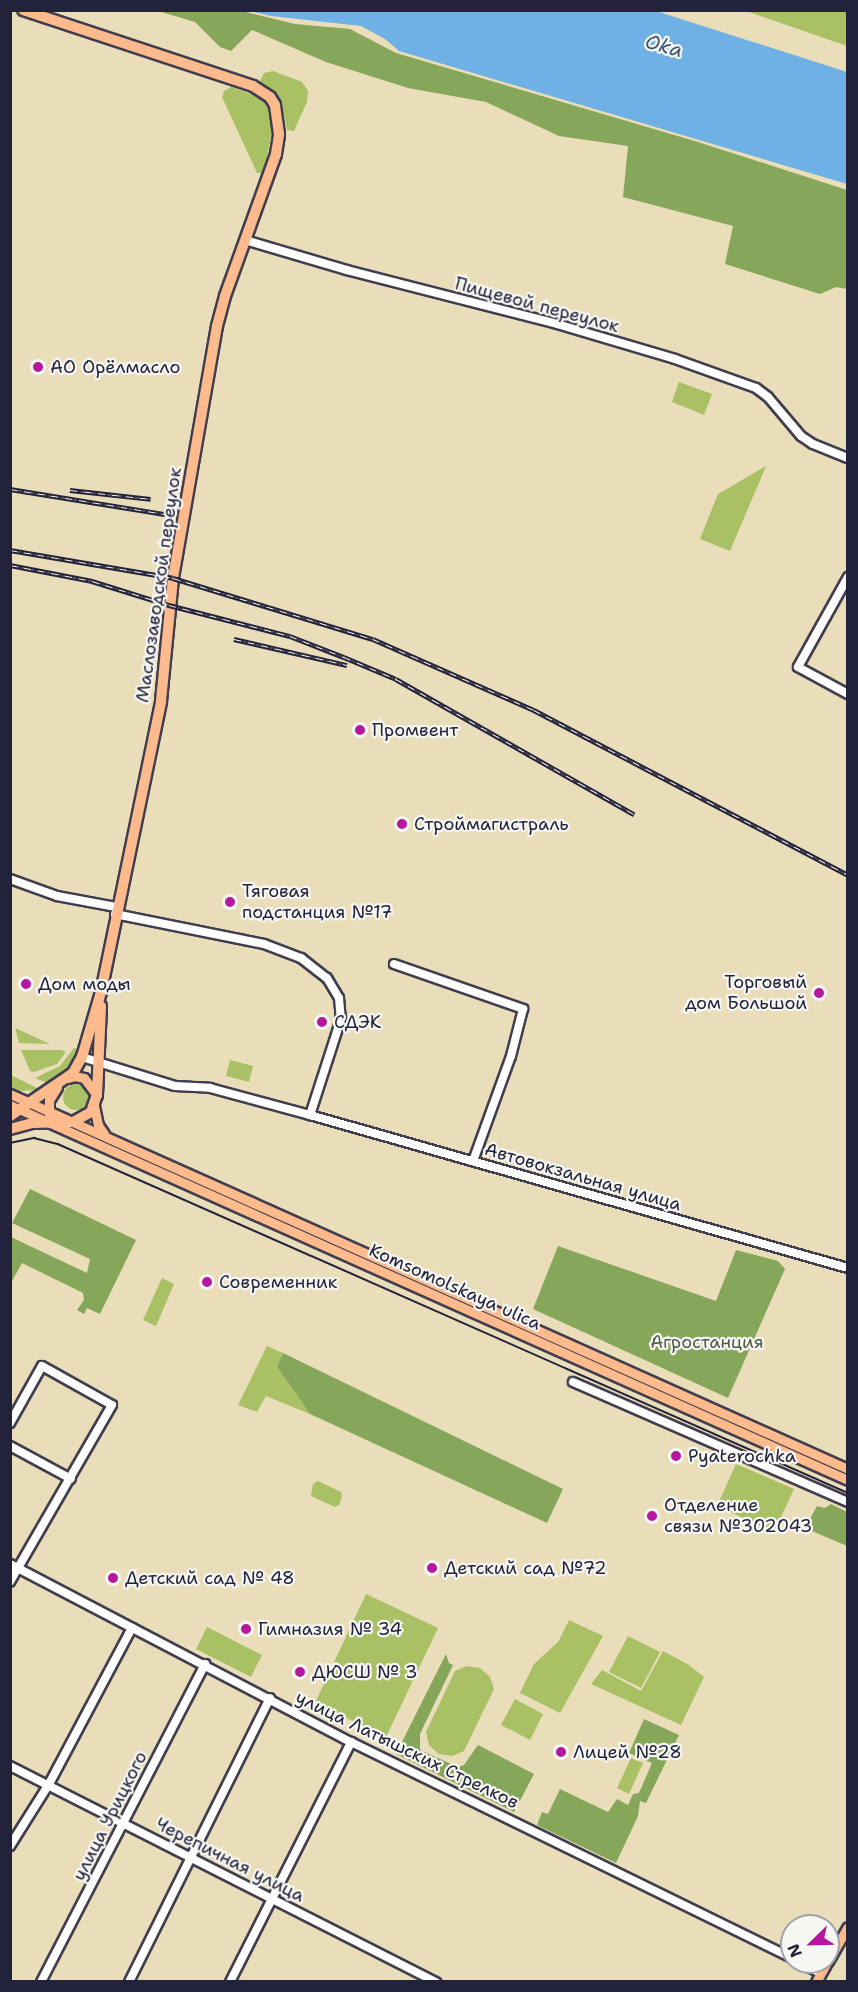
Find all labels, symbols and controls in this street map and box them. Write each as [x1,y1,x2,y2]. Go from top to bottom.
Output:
water label: Oka [642,29,686,63]
street label: Пищевой переулок [453,273,621,337]
place label: АО Орёлмасло [50,356,180,378]
marker: АО Орёлмасло [31,360,45,374]
street label: Маслозаводской переулок [132,466,186,704]
place label: Промвент [372,719,458,741]
marker: Промвент [353,723,367,737]
place label: Строймагистраль [414,813,569,835]
marker: Строймагистраль [395,817,409,831]
place label: Тяговая подстанция №17 [242,881,392,924]
marker: Тяговая подстанция №17 [223,895,237,909]
place label: Торговый дом Большой [685,972,807,1014]
place label: Дом моды [38,973,131,995]
marker: Дом моды [19,977,33,991]
marker: Торговый дом Большой [812,986,826,1000]
place label: СДЭК [334,1011,381,1033]
marker: СДЭК [315,1015,329,1029]
street label: Автовокзальная улица [482,1139,684,1215]
street label: Komsomolskaya ulica [366,1239,544,1335]
place label: Современник [219,1271,337,1293]
marker: Современник [200,1275,214,1289]
park label: Агростанция [650,1331,764,1353]
place label: Pyaterochka [688,1445,796,1467]
marker: Pyaterochka [669,1449,683,1463]
place label: Отделение связи №302043 [664,1495,812,1538]
marker: Отделение связи №302043 [645,1509,659,1523]
place label: Детский сад №72 [444,1557,607,1579]
marker: Детский сад №72 [425,1561,439,1575]
place label: Детский сад № 48 [125,1567,295,1589]
marker: Детский сад № 48 [106,1571,120,1585]
place label: Гимназия № 34 [258,1618,402,1640]
marker: Гимназия № 34 [239,1622,253,1636]
place label: ДЮСШ № 3 [312,1661,418,1683]
marker: ДЮСШ № 3 [293,1665,307,1679]
street label: улица Латышских Стрелков [292,1687,522,1813]
place label: Лицей №28 [573,1741,682,1763]
marker: Лицей №28 [554,1745,568,1759]
street label: улица Урицкого [68,1748,152,1884]
street label: Черепичная улица [152,1813,308,1907]
north arrow [780,1914,840,1974]
text: N [783,1941,807,1960]

